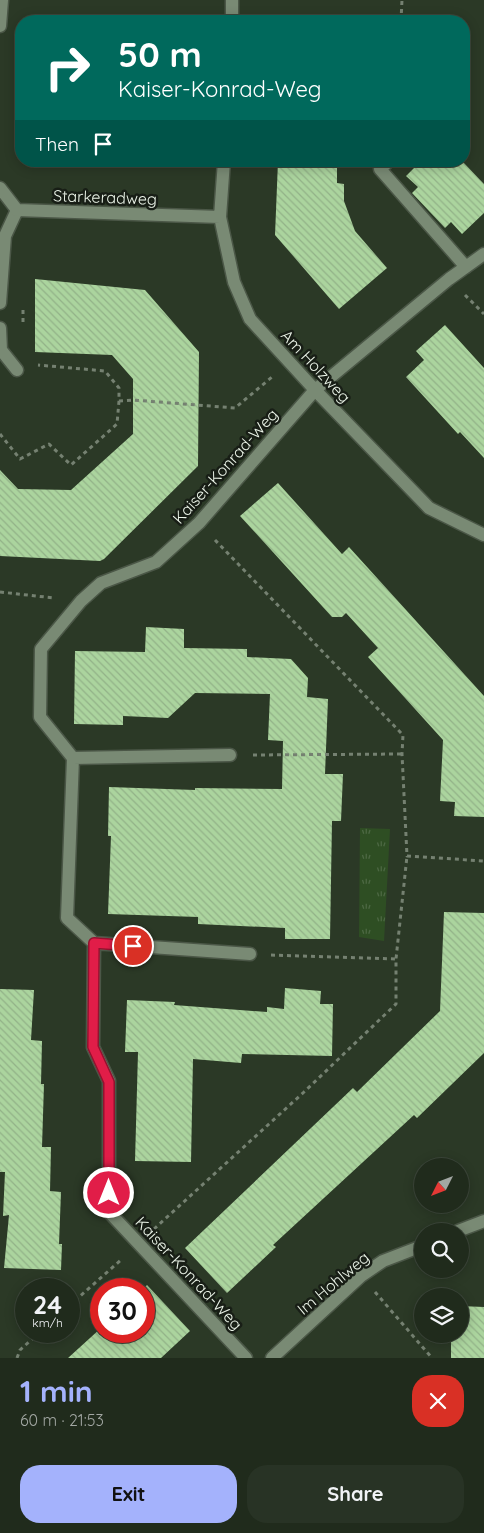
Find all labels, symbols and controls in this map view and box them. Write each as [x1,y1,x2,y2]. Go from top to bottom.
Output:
text: 50 m [118,32,202,76]
icon: right [35,35,100,100]
text: Kaiser-Konrad-Weg [118,75,322,103]
icon: arrive [89,130,117,158]
text: Then [35,132,79,156]
street label: Starkeradweg [53,185,157,209]
street label: Am Holzweg [277,325,355,407]
street label: Kaiser-Konrad-Weg [168,404,282,528]
pin [112,925,154,967]
icon: arrive [119,932,147,960]
north arrow [414,1158,469,1212]
map controls [414,1158,469,1343]
position arrow [82,1166,134,1218]
street label: Kaiser-Konrad-Weg [131,1212,247,1334]
button: search [414,1223,469,1278]
street label: Im Hohlweg [293,1247,373,1319]
speed limit sign: 30 [90,1278,155,1343]
button: layers [414,1288,469,1343]
text: 24 [33,1289,62,1320]
text: km/h [32,1315,63,1330]
text: 1 min [20,1372,93,1410]
button: close [412,1375,464,1427]
text: 60 m · 21:53 [20,1410,104,1430]
button: Exit [20,1465,237,1523]
button: Share [247,1465,464,1523]

